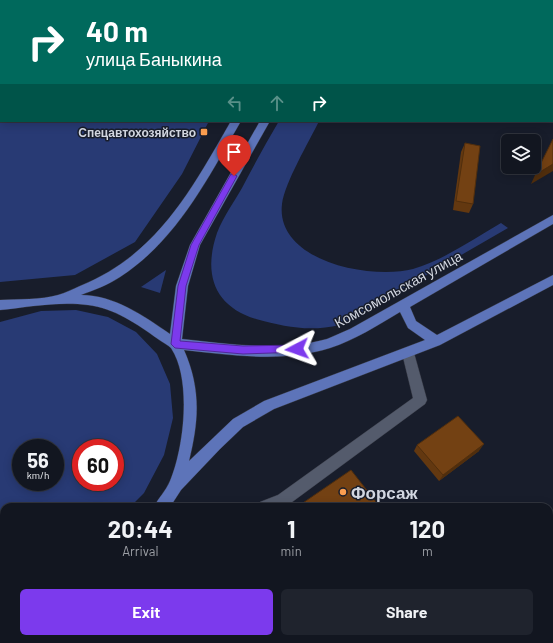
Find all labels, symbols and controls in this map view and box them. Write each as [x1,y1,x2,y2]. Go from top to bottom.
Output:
text: 40 m [86,14,148,48]
icon: right [20,16,72,68]
text: улица Баныкина [86,48,222,70]
icon: left [224,92,246,114]
icon: ahead [266,92,288,114]
icon: right [308,92,330,114]
place label: Спецавтохозяйство [78,125,196,140]
marker: Спецавтохозяйство [199,127,209,137]
map controls [501,134,541,174]
button: layers [501,134,541,174]
pin [217,135,251,176]
icon: arrive [223,141,245,163]
street label: Комсомольская улица [331,247,465,331]
position arrow [276,328,318,370]
speed limit sign: 60 [72,439,124,491]
text: 56 [27,448,49,472]
text: km/h [27,469,49,481]
place label: Форсаж [351,482,418,502]
marker: Форсаж [338,487,348,497]
text: 20:44 [108,514,173,543]
text: 1 [287,514,295,543]
text: 120 [410,514,445,543]
text: Arrival [122,543,158,559]
text: min [281,543,302,559]
text: m [422,543,433,559]
button: Exit [20,589,273,635]
button: Share [281,589,533,635]

